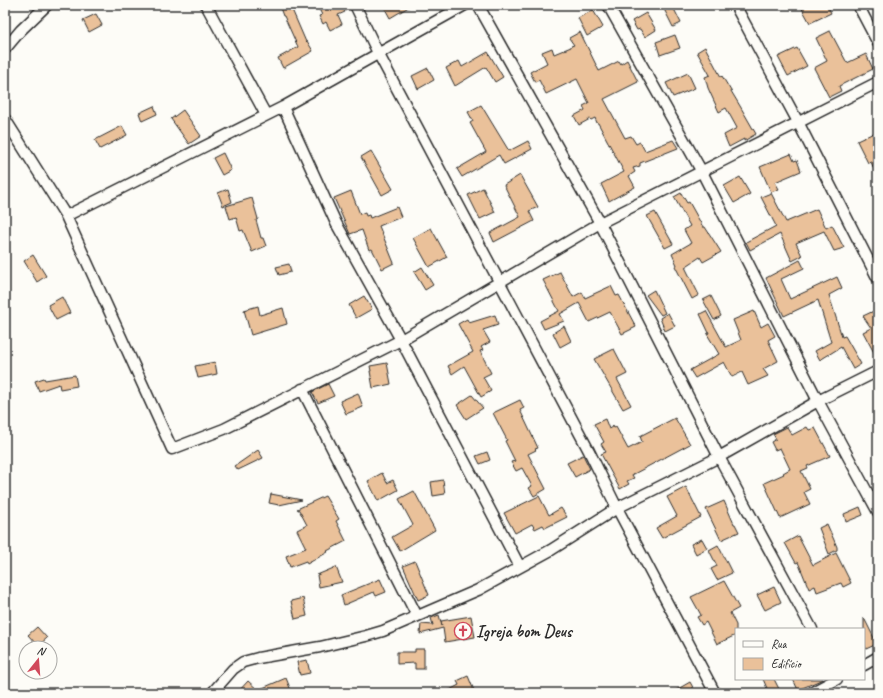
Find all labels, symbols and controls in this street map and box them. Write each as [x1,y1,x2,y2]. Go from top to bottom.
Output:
church icon: Igreja bom Deus [453,621,473,641]
place label: Igreja bom Deus [476,621,574,642]
legend [735,628,865,680]
text: Rua [771,636,788,652]
north arrow [18,640,58,680]
text: N [36,643,48,659]
text: Edifício [771,656,803,672]

